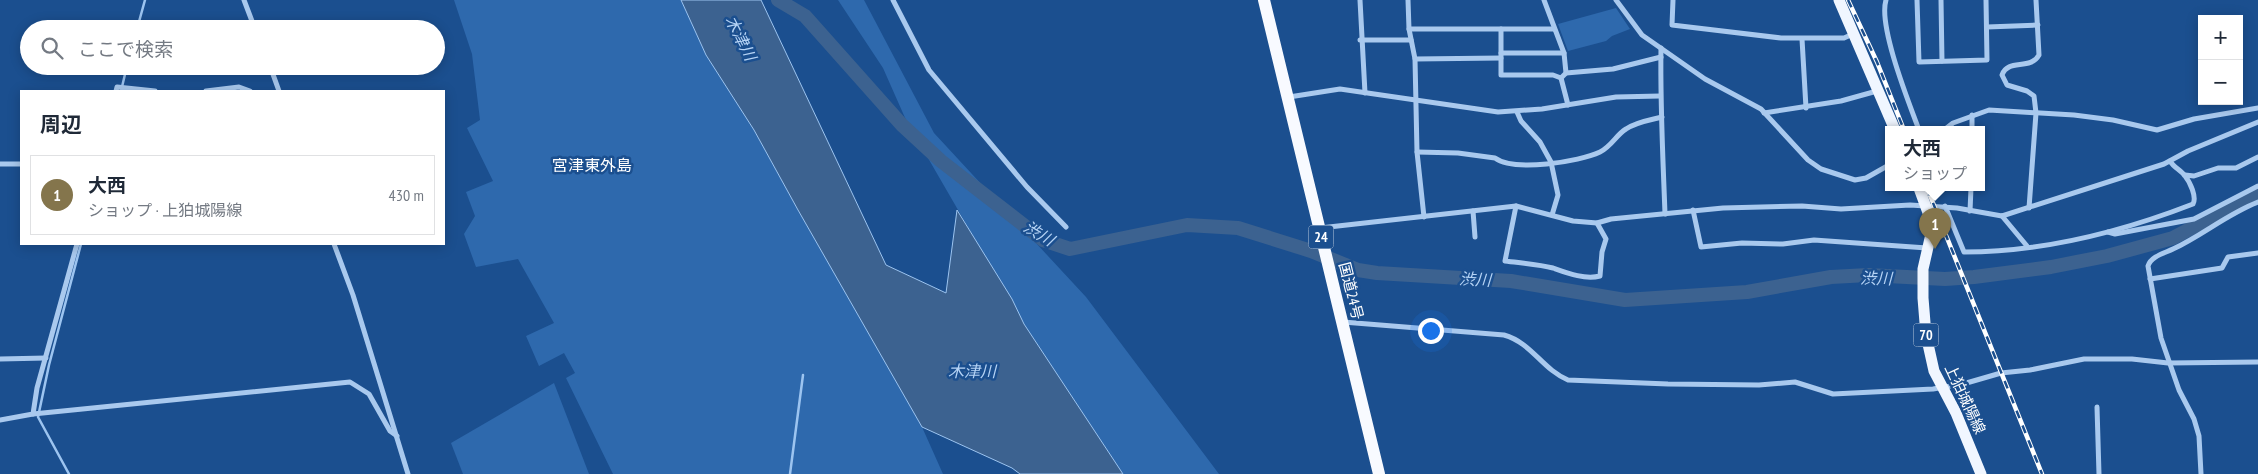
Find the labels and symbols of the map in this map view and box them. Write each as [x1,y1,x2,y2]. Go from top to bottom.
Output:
water label: 木津川 [721,12,762,66]
district label: 宮津東外島 [552,155,632,175]
pin: 1 [1919,208,1951,249]
water label: 渋川 [1020,216,1060,251]
road number: 24 [1308,226,1334,248]
street label: 国道24号 [1335,260,1368,322]
water label: 渋川 [1458,268,1493,290]
water label: 渋川 [1860,268,1894,288]
your location [1418,318,1444,344]
road number: 70 [1914,324,1938,346]
water label: 木津川 [948,361,998,381]
street label: 上狛城陽線 [1941,361,1990,437]

